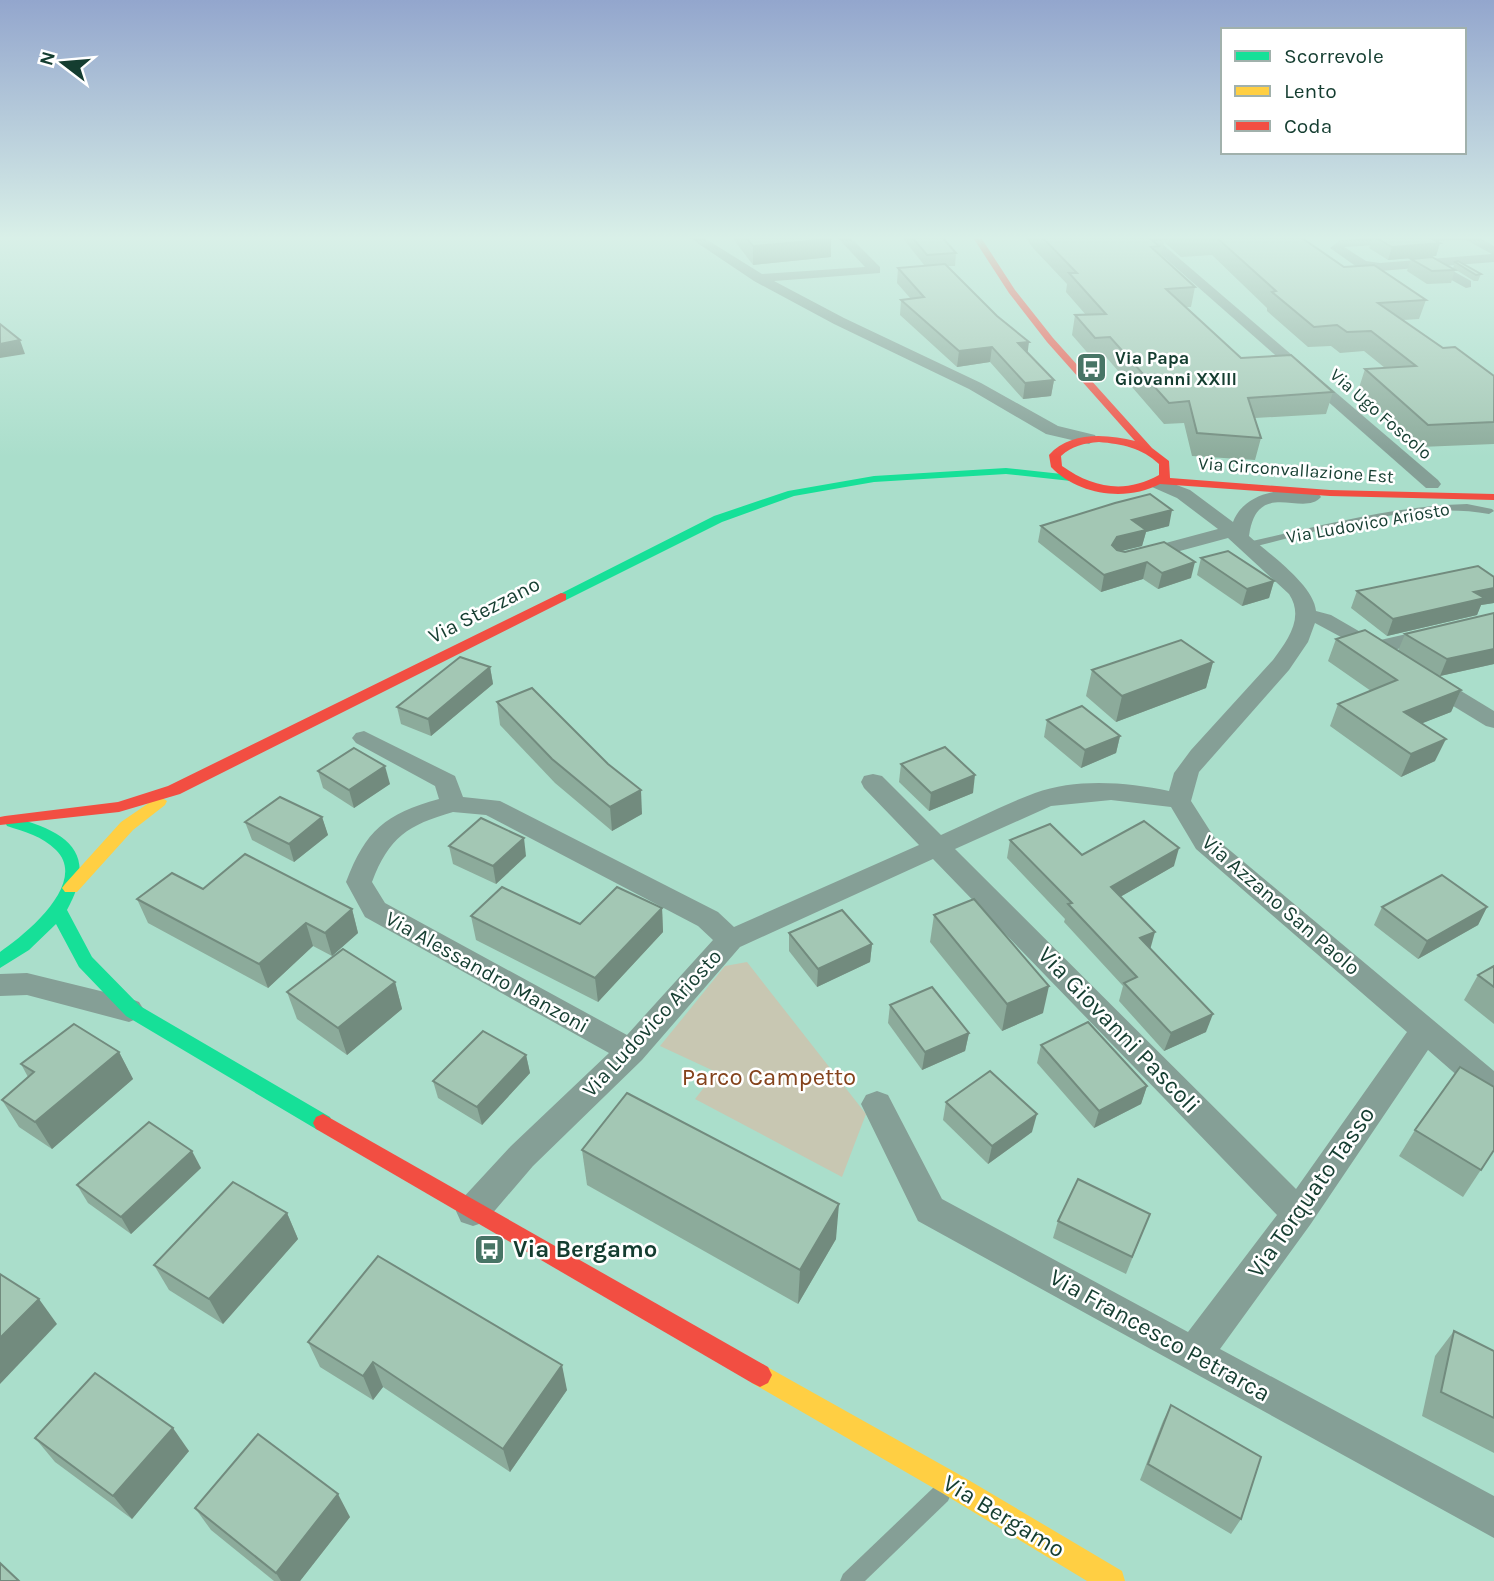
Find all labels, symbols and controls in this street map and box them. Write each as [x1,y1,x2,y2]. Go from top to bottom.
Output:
north arrow [28,28,98,98]
legend [1221,28,1466,154]
text: Scorrevole [1284,44,1384,68]
text: N [35,49,60,68]
text: Lento [1284,79,1337,103]
text: Coda [1284,114,1332,138]
place label: Via Papa Giovanni XXIII [1115,347,1237,390]
bus stop icon: Via Papa Giovanni XXIII [1075,351,1109,385]
street label: Via Ugo Foscolo [1326,364,1436,464]
street label: Via Circonvallazione Est [1197,452,1395,488]
street label: Via Ludovico Ariosto [1285,498,1451,548]
street label: Via Stezzano [424,572,544,648]
street label: Via Azzano San Paolo [1197,830,1365,980]
street label: Via Alessandro Manzoni [381,906,593,1038]
street label: Via Giovanni Pascoli [1032,941,1206,1119]
street label: Via Ludovico Ariosto [577,944,727,1102]
park label: Parco Campetto [682,1063,856,1091]
street label: Via Torquato Tasso [1241,1101,1381,1283]
bus stop icon: Via Bergamo [473,1232,507,1266]
place label: Via Bergamo [513,1235,657,1263]
street label: Via Francesco Petrarca [1045,1263,1275,1407]
street label: Via Bergamo [938,1469,1070,1563]

